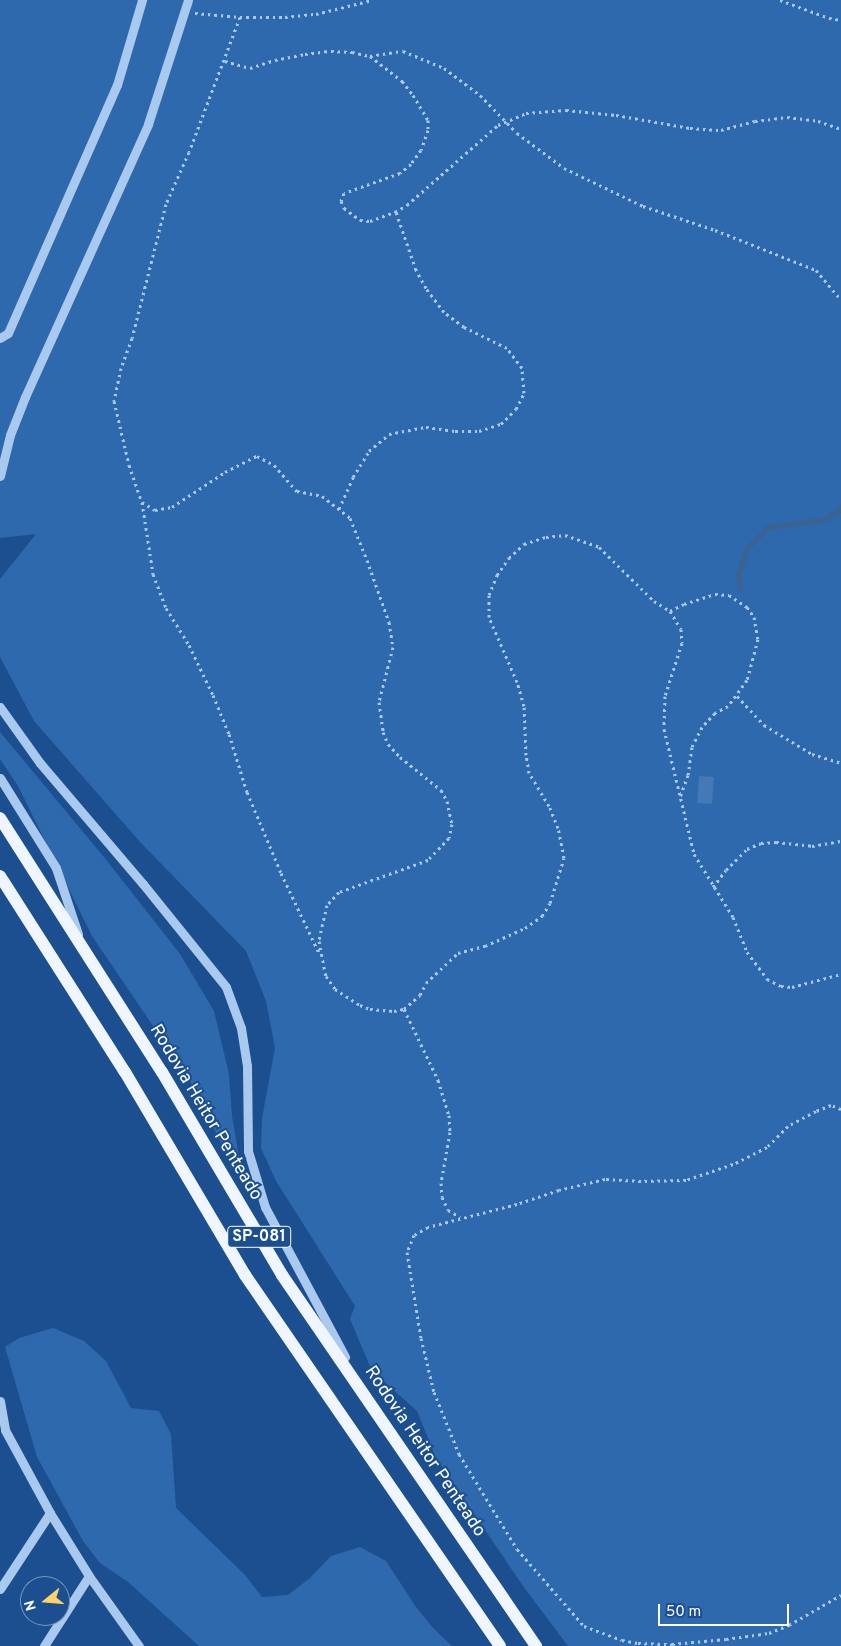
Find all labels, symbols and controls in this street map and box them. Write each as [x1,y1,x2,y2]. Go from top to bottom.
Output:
street label: Rodovia Heitor Penteado [144,1021,266,1205]
road number: SP-081 [226,1224,292,1250]
street label: Rodovia Heitor Penteado [359,1362,489,1542]
north arrow [20,1576,70,1626]
scale bar [661,1594,792,1626]
text: N [22,1598,41,1613]
text: 50 m [666,1603,701,1622]

